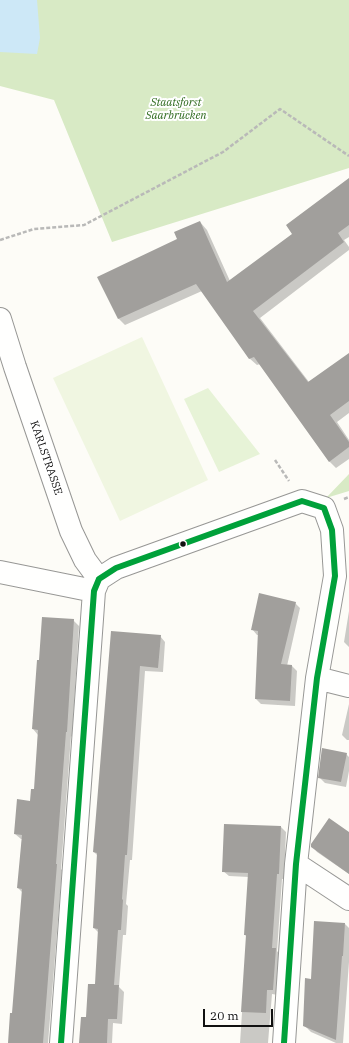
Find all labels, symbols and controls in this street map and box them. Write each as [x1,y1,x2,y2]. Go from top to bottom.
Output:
park label: Staatsforst Saarbrücken [145,96,207,122]
street label: KARLSTRASSE [27,419,65,497]
unlabelled marker [178,539,188,549]
scale bar [205,1001,275,1027]
text: 20 m [210,1008,239,1023]

